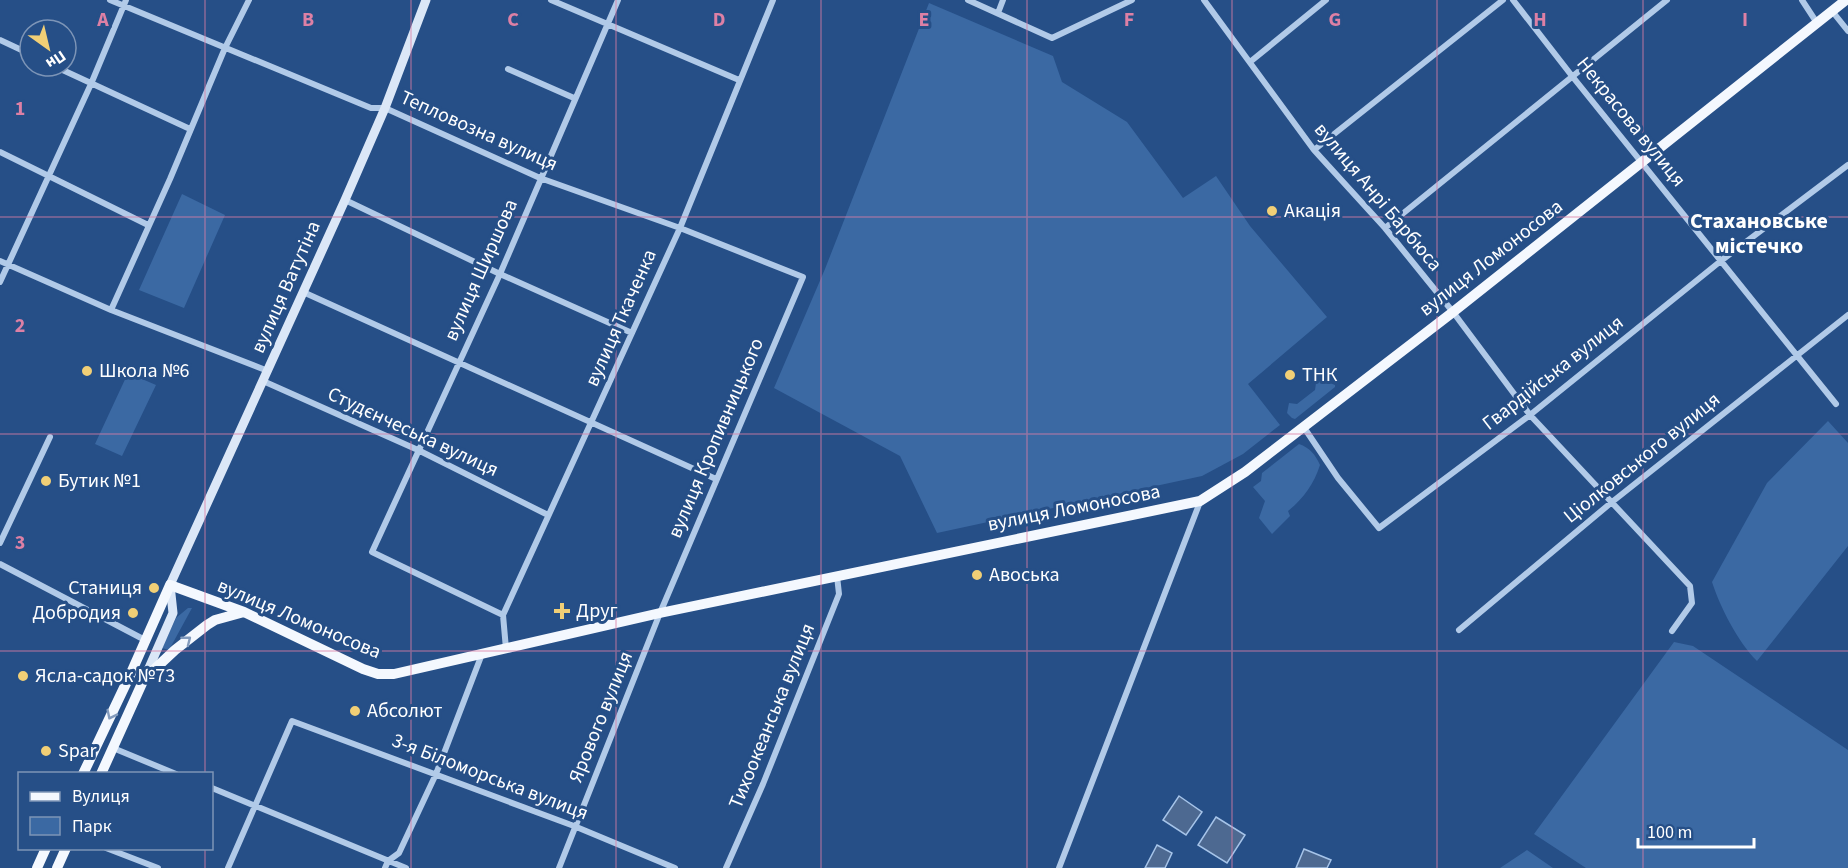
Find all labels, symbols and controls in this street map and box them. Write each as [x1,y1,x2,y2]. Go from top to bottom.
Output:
text: A [96,6,109,34]
text: B [302,6,314,34]
text: C [507,6,519,34]
text: D [713,6,725,34]
text: E [919,6,929,34]
text: F [1124,6,1134,34]
text: G [1329,6,1341,34]
text: H [1533,6,1547,34]
text: I [1742,6,1748,34]
north arrow [18,18,78,78]
text: Пн [41,45,70,74]
street label: Некрасова вулиця [1570,51,1692,193]
street label: Тепловозна вулиця [396,84,562,178]
text: 1 [15,95,25,123]
street label: вулиця Анрі Барбюса [1307,117,1449,277]
street label: вулиця Ломоносова [1413,193,1569,323]
street label: вулиця Ширшова [437,195,525,345]
place label: Акація [1284,197,1341,225]
marker: Акація [1265,204,1279,218]
district label: Стахановське містечко [1690,205,1828,262]
street label: вулиця Ватутіна [244,216,328,358]
street label: вулиця Ткаченка [578,245,664,391]
street label: Гвардійська вулиця [1476,309,1630,437]
text: 2 [15,312,25,340]
street label: вулиця Кропивницького [661,334,771,542]
place label: Школа №6 [99,357,189,385]
place label: ТНК [1302,361,1338,389]
marker: Школа №6 [80,364,94,378]
marker: ТНК [1283,368,1297,382]
street label: Студєнчеська вулиця [323,380,503,484]
street label: Ціолковського вулиця [1558,386,1726,530]
place label: Бутик №1 [58,467,141,495]
marker: Бутик №1 [39,474,53,488]
street label: вулиця Ломоносова [985,478,1163,538]
text: 3 [15,529,25,557]
place label: Авоська [989,561,1060,589]
marker: Авоська [970,568,984,582]
street label: вулиця Ломоносова [213,572,385,666]
place label: Станиця [68,574,142,602]
marker: Станиця [147,581,161,595]
place label: Друг [576,597,618,625]
place label: Добродия [32,599,121,627]
marker: Друг [553,602,571,620]
marker: Добродия [126,606,140,620]
street label: Тихоокеанська вулиця [722,619,822,813]
one-way arrow [181,637,192,648]
street label: Ярового вулиця [562,647,640,787]
place label: Ясла-садок №73 [35,662,175,690]
marker: Ясла-садок №73 [16,669,30,683]
place label: Абсолют [367,697,443,725]
marker: Абсолют [348,704,362,718]
one-way arrow [107,709,118,720]
street label: 3-я Біломорська вулиця [388,727,592,827]
place label: Spar [58,737,97,765]
marker: Spar [39,744,53,758]
legend [18,772,213,850]
text: Вулиця [72,784,130,809]
scale bar [1638,811,1754,849]
text: Парк [72,814,112,839]
text: 100 m [1647,820,1692,845]

